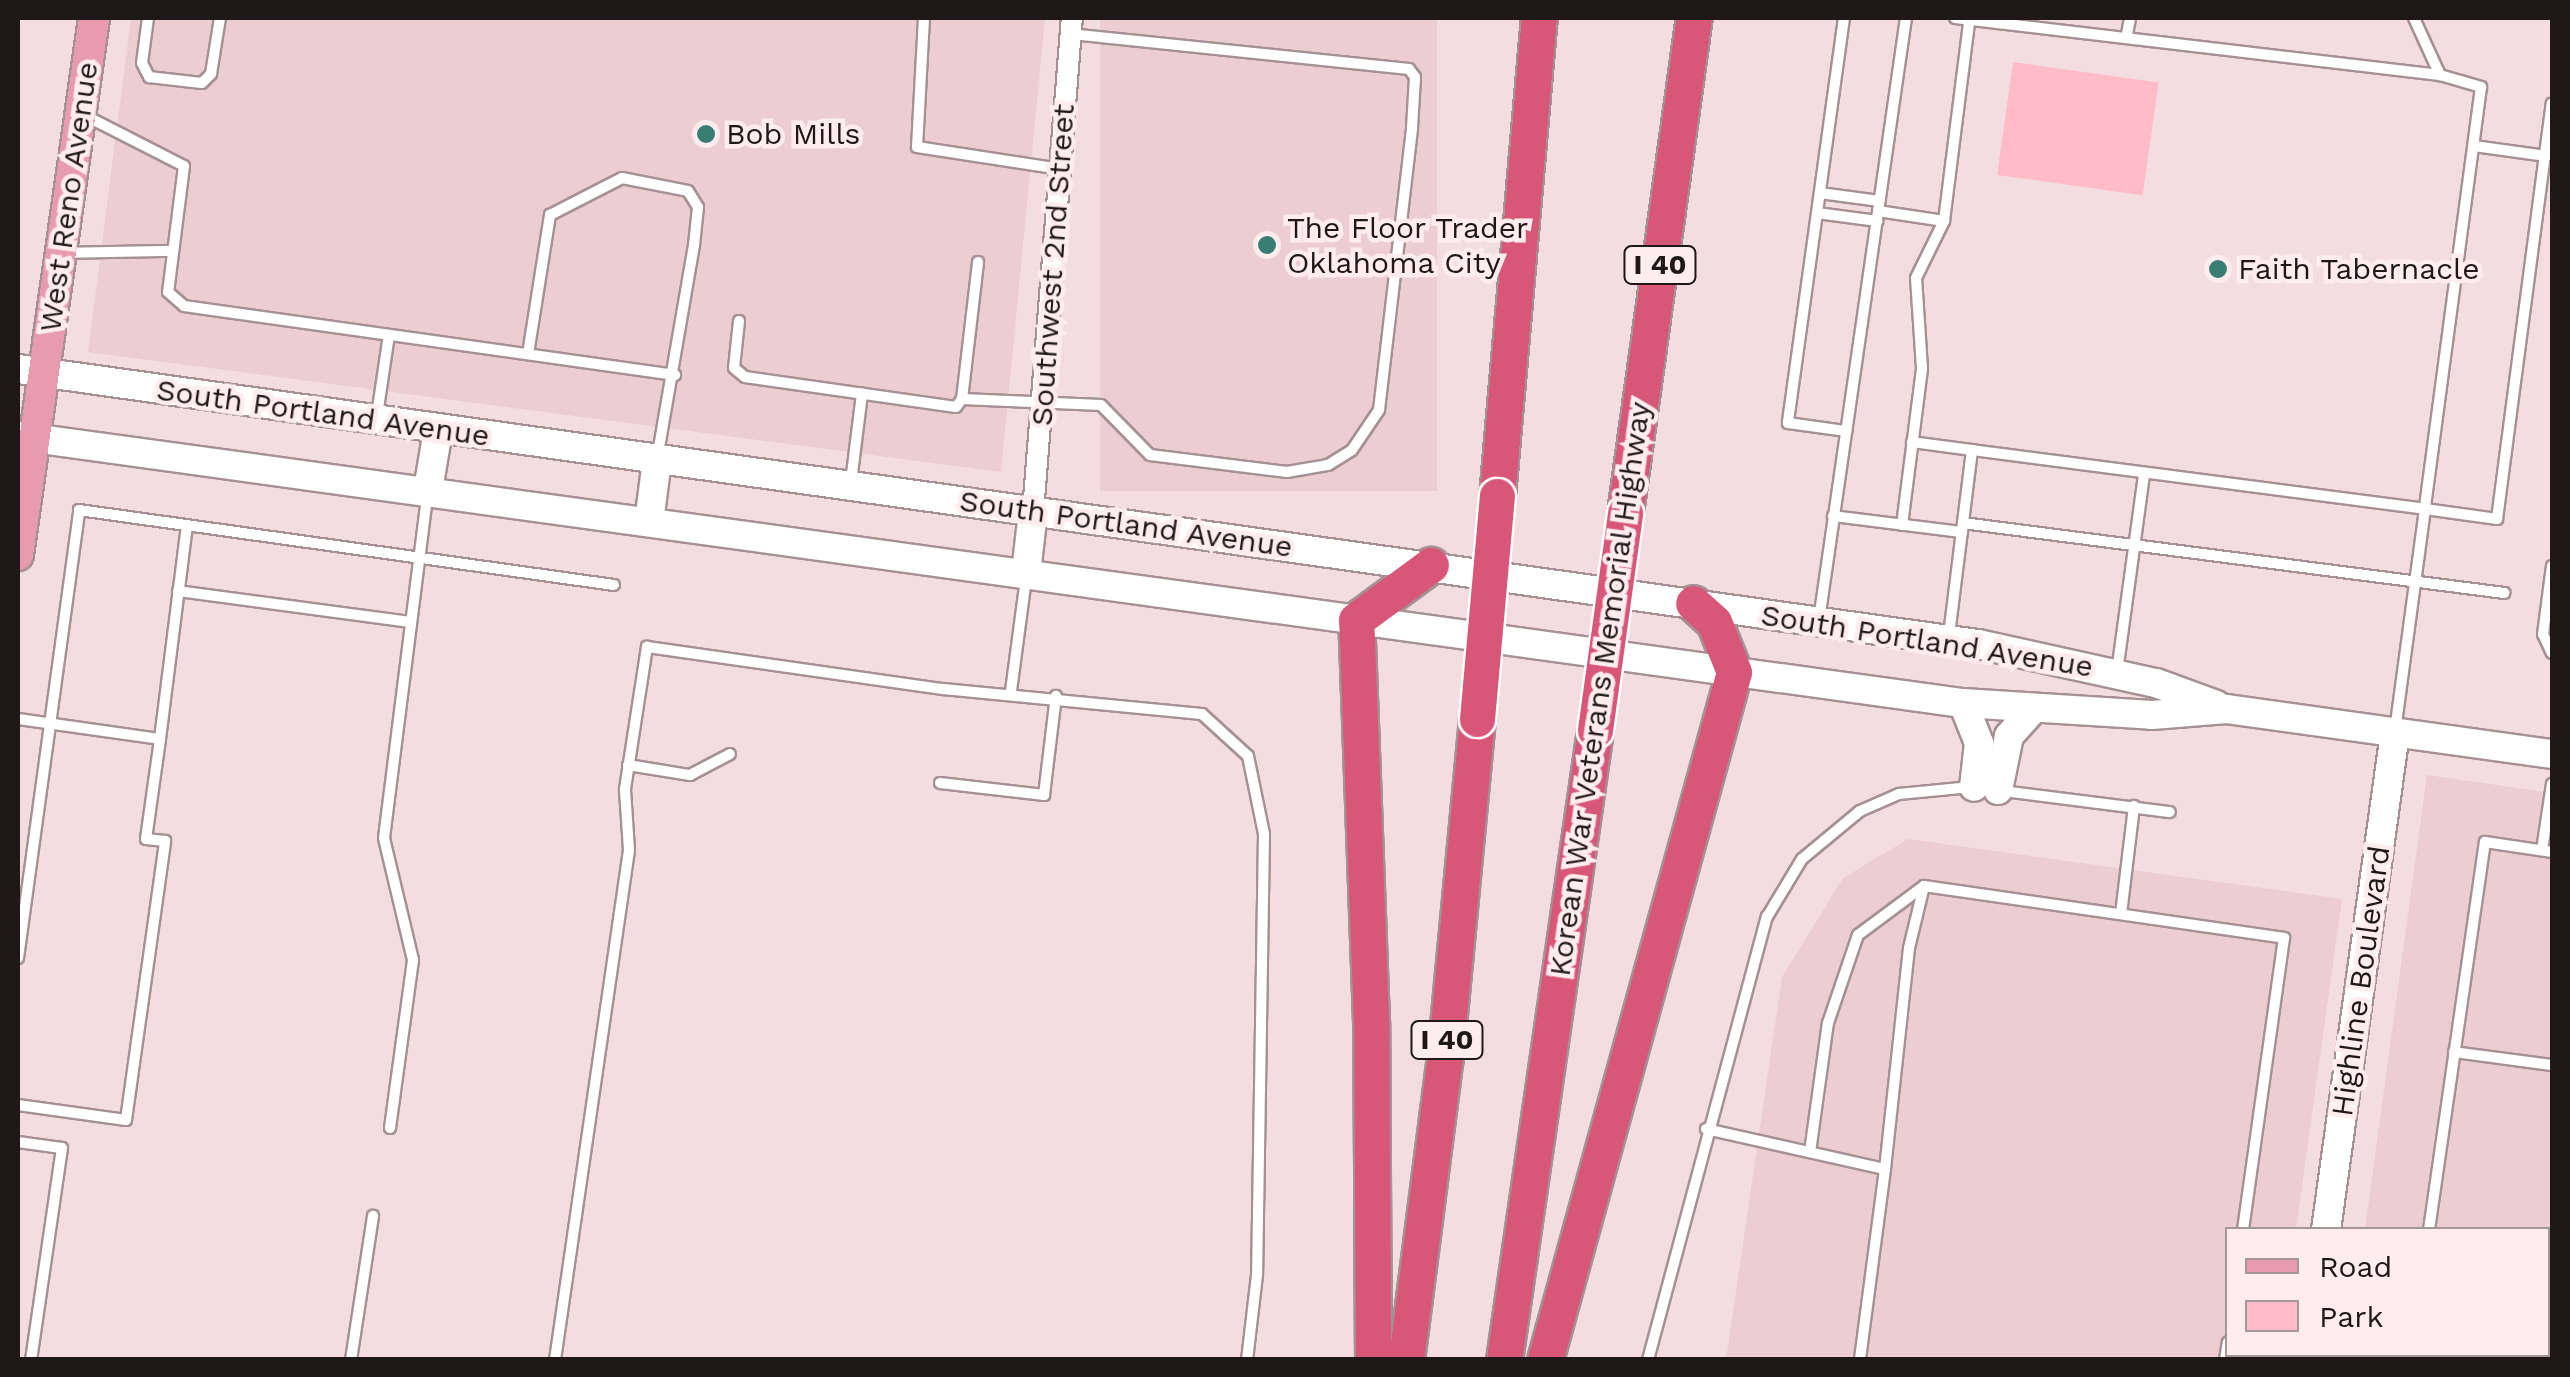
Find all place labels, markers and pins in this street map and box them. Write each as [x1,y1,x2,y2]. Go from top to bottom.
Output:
place label: Bob Mills [726,116,860,152]
marker: Bob Mills [695,123,717,145]
place label: The Floor Trader Oklahoma City [1287,210,1530,280]
marker: The Floor Trader Oklahoma City [1256,234,1278,256]
place label: Faith Tabernacle [2238,251,2480,287]
marker: Faith Tabernacle [2207,258,2229,280]

